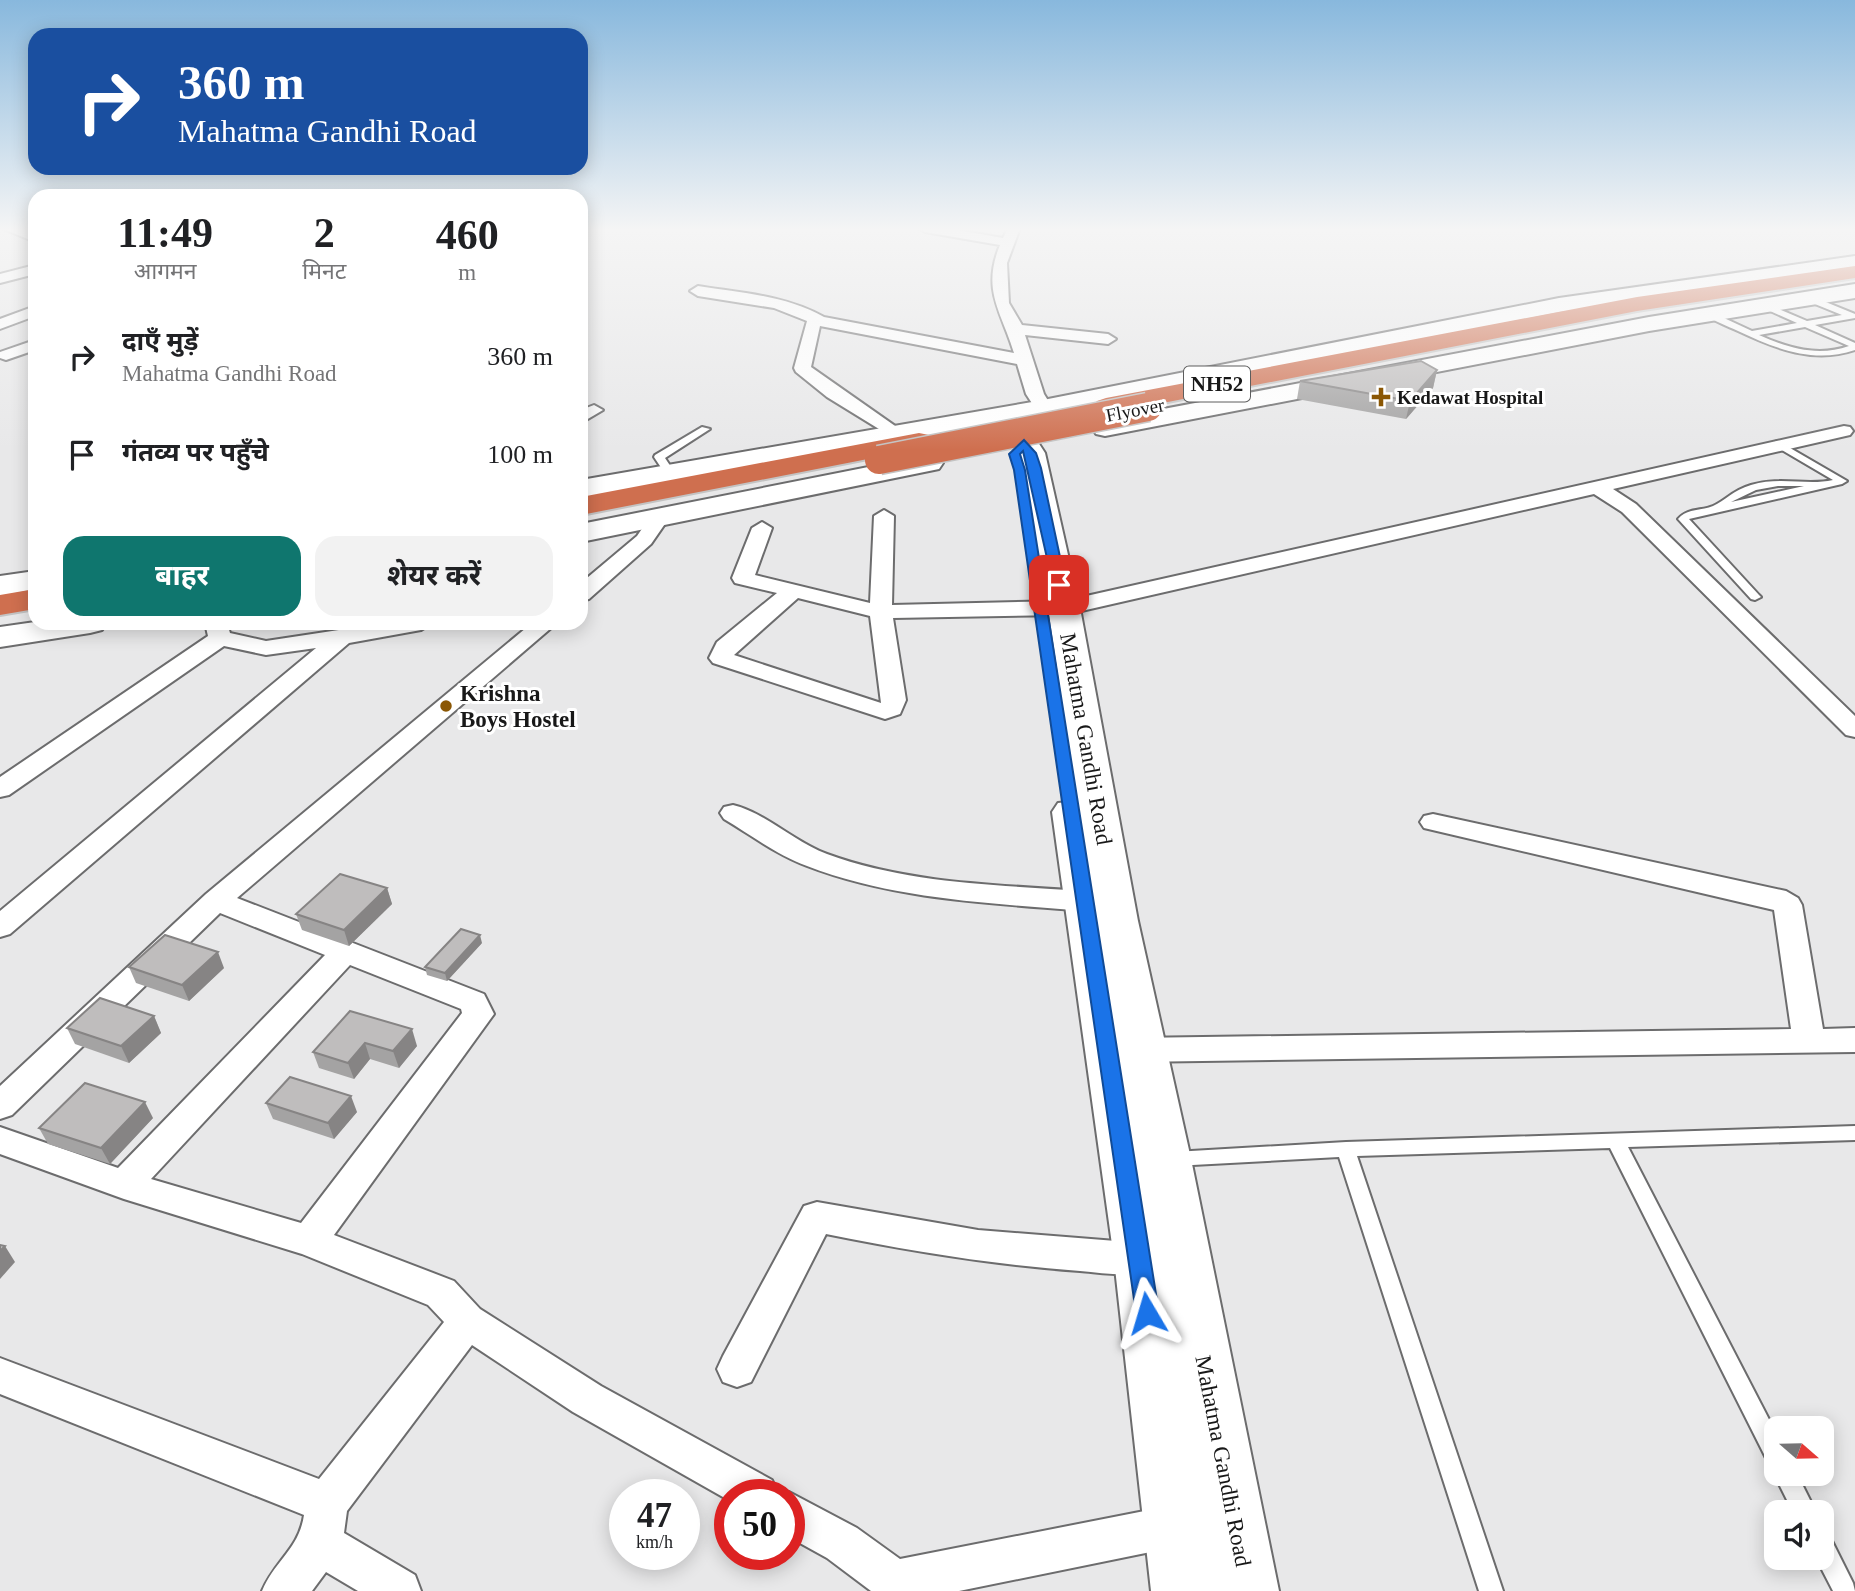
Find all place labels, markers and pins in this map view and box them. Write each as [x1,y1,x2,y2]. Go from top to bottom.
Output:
marker: Kedawat Hospital [1371,387,1391,407]
place label: Kedawat Hospital [1397,387,1543,408]
pin [1029,555,1089,615]
place label: Krishna Boys Hostel [460,681,576,732]
marker: Krishna Boys Hostel [438,698,454,714]

